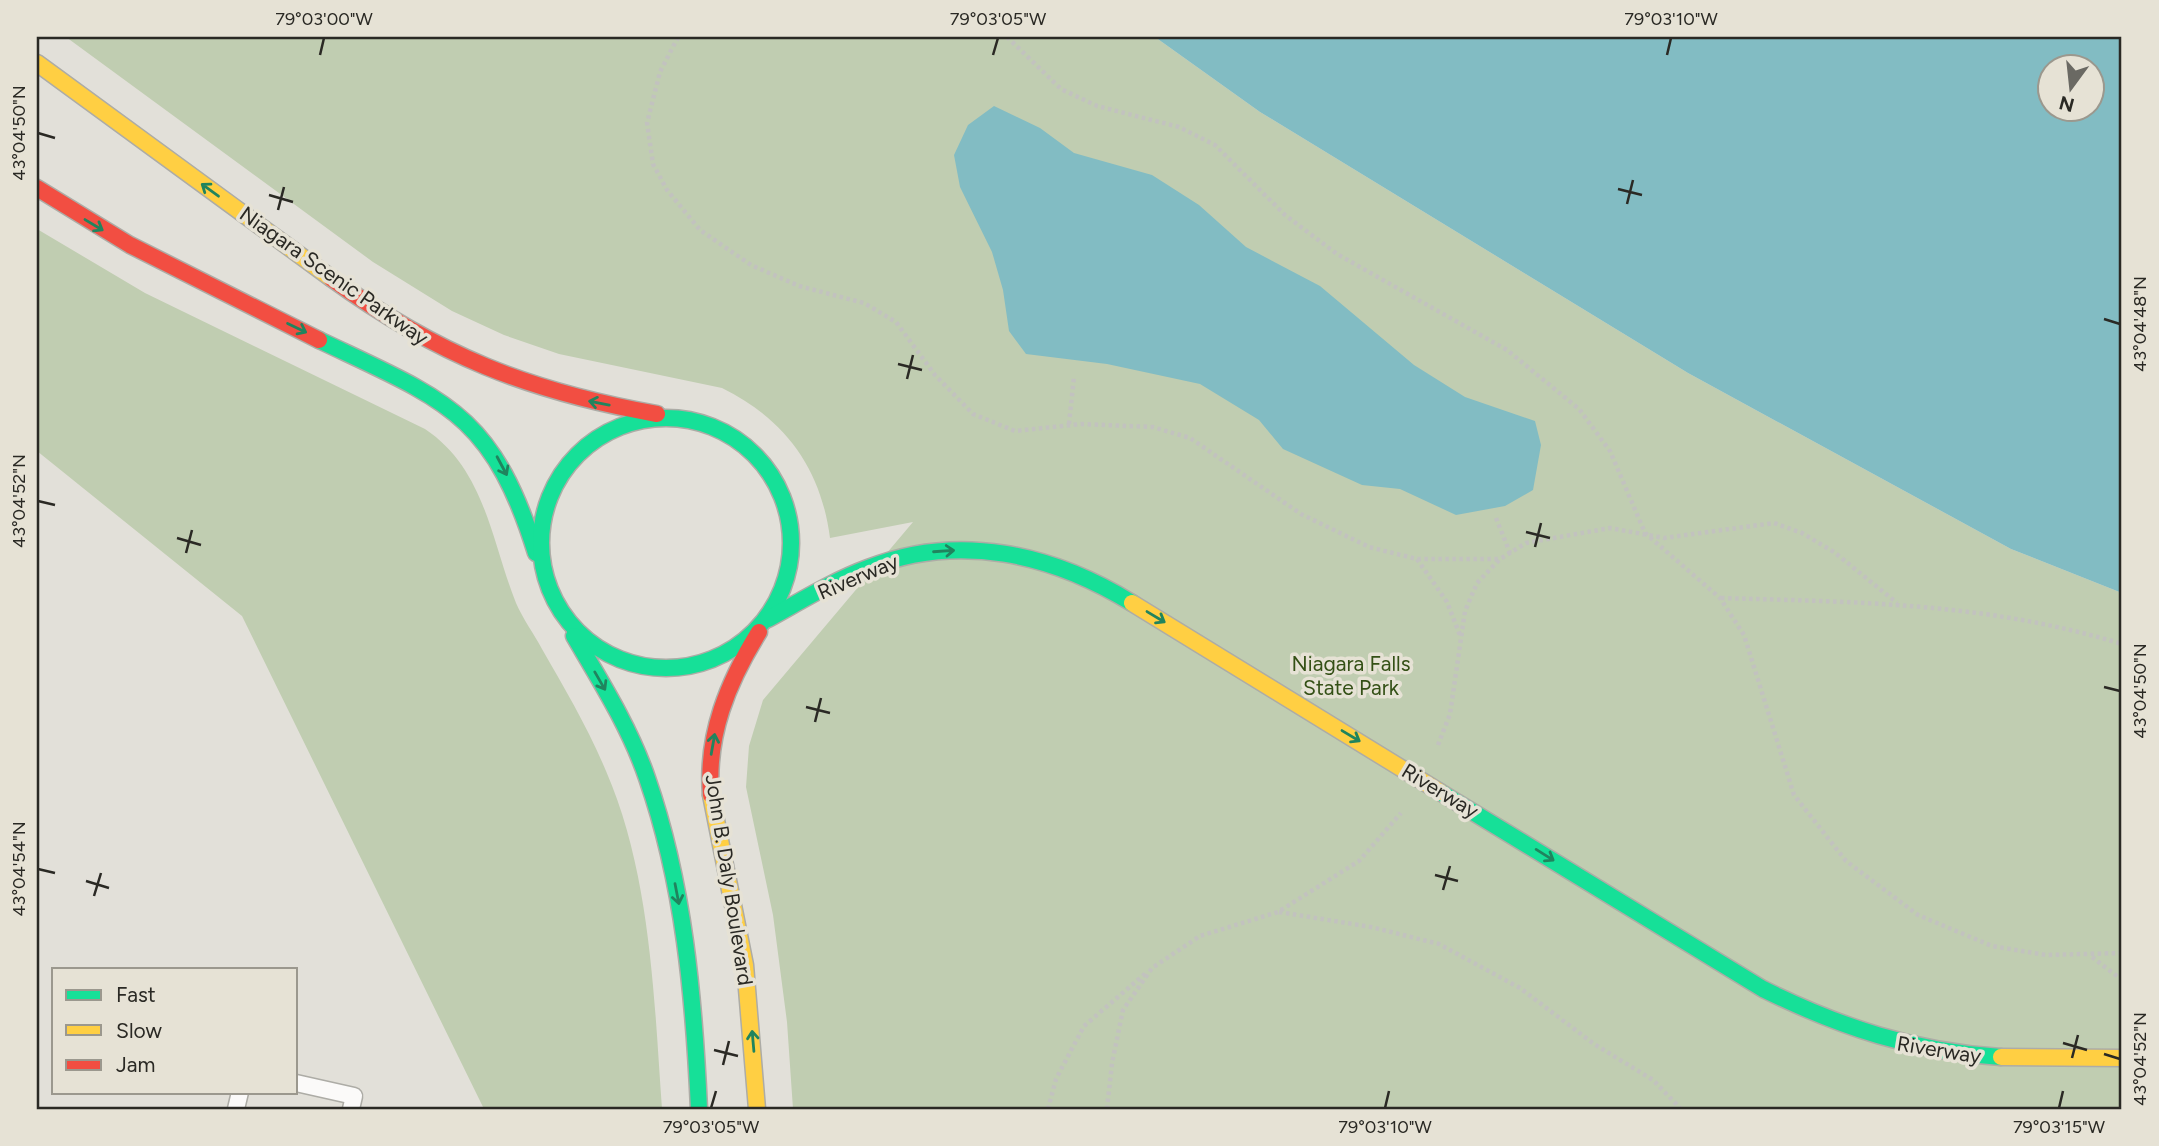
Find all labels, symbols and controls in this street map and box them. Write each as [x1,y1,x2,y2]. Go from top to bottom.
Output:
text: 79°03'00"W [275,8,373,30]
text: 79°03'05"W [950,8,1047,30]
text: 79°03'10"W [1624,8,1718,30]
north arrow [2036,52,2106,122]
text: 43°04'50"N [8,85,30,181]
text: N [2057,91,2077,117]
one-way arrow [201,182,220,197]
street label: Niagara Scenic Parkway [235,201,433,350]
one-way arrow [84,219,104,233]
text: 43°04'48"N [2129,276,2151,372]
one-way arrow [286,322,307,336]
one-way arrow [588,396,611,410]
text: 43°04'52"N [8,454,30,548]
one-way arrow [495,455,509,475]
one-way arrow [933,544,955,557]
street label: Riverway [814,548,902,605]
one-way arrow [1146,611,1166,625]
text: 43°04'50"N [2129,643,2151,739]
park label: Niagara Falls State Park [1292,651,1410,700]
one-way arrow [593,670,607,690]
one-way arrow [1340,729,1360,743]
one-way arrow [707,733,720,756]
street label: Riverway [1397,758,1483,823]
street label: John B. Daly Boulevard [700,773,759,987]
text: 43°04'54"N [8,821,30,917]
one-way arrow [1534,848,1554,862]
one-way arrow [671,882,684,905]
legend [52,968,298,1094]
text: Fast [116,982,156,1007]
text: 43°04'52"N [2129,1012,2151,1106]
text: Slow [116,1018,162,1043]
one-way arrow [746,1030,759,1053]
street label: Riverway [1895,1031,1983,1069]
text: Jam [116,1052,155,1077]
text: 79°03'05"W [663,1116,760,1138]
text: 79°03'10"W [1338,1116,1432,1138]
text: 79°03'15"W [2013,1116,2106,1138]

